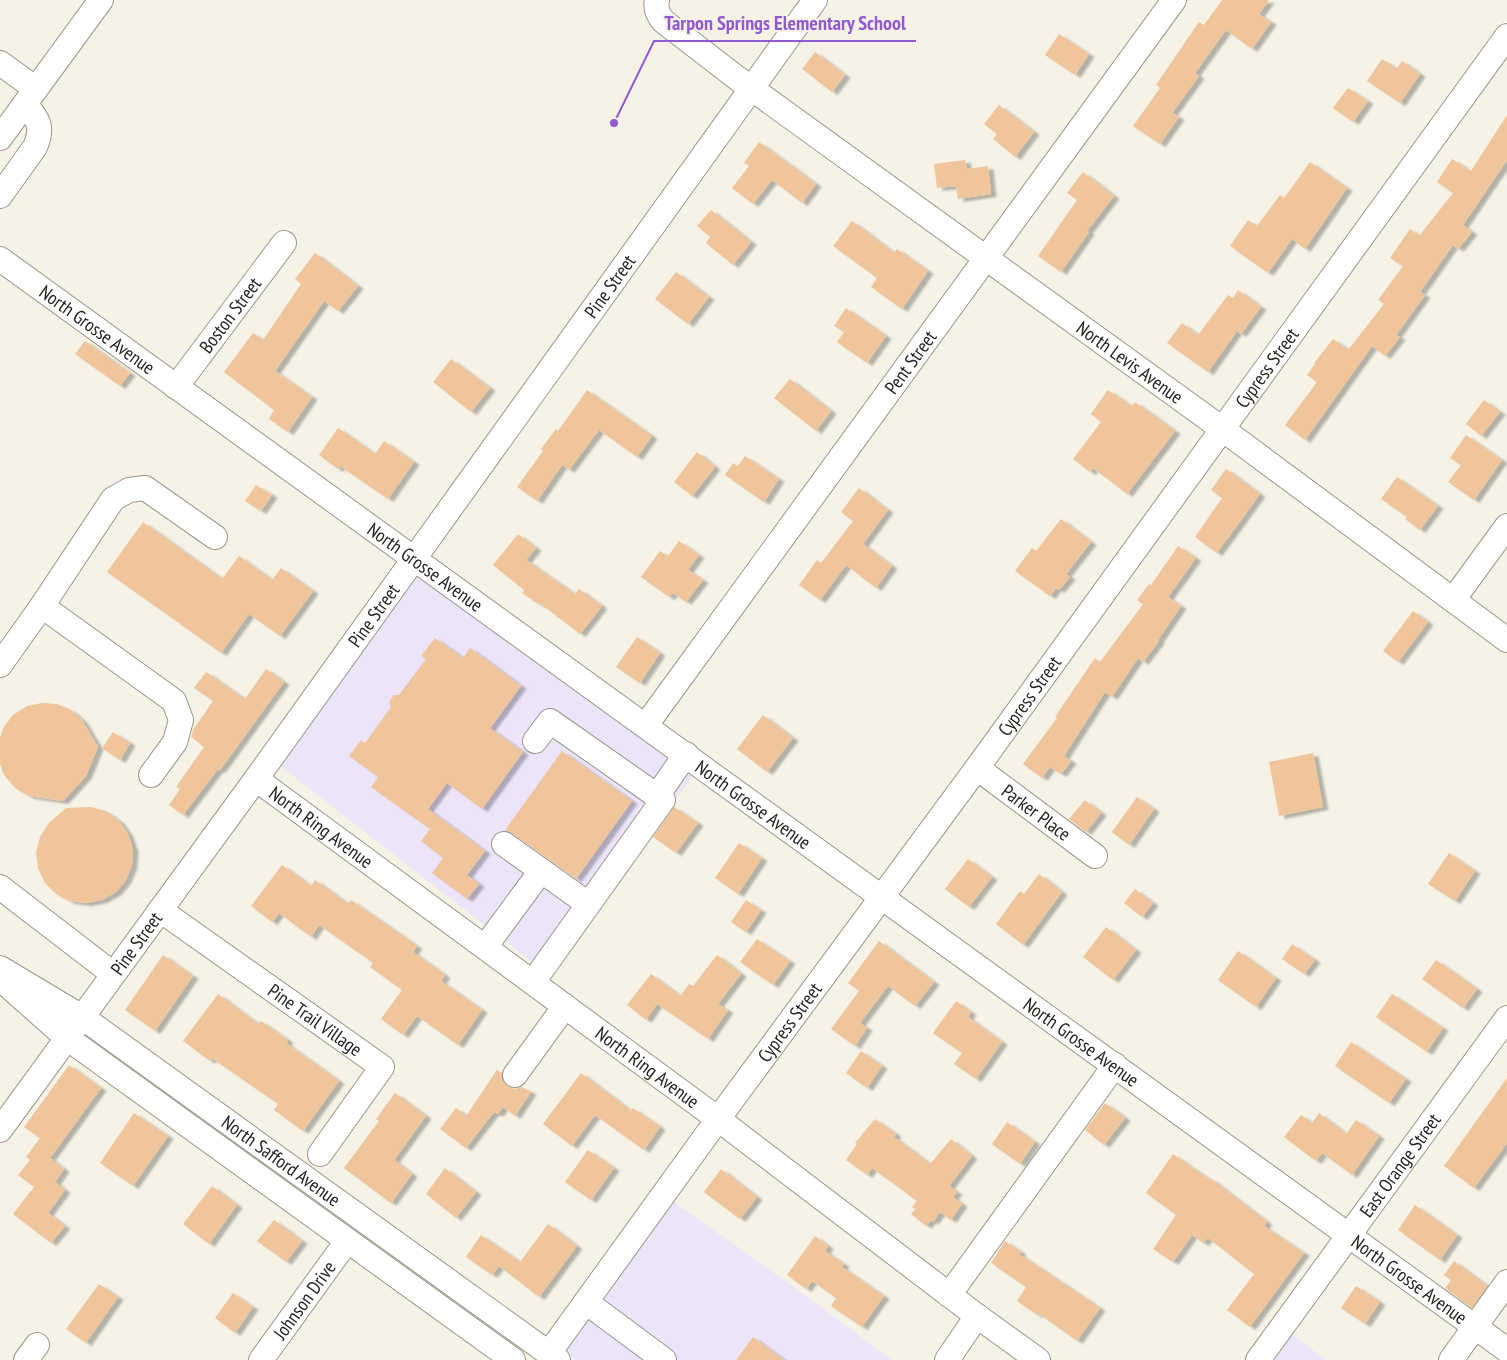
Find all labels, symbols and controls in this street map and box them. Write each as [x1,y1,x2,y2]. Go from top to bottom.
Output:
callout: Tarpon Springs Elementary School [654,6,916,41]
text: Tarpon Springs Elementary School [664,10,906,36]
street label: Pine Street [579,249,641,323]
street label: Boston Street [194,272,267,358]
street label: North Grosse Avenue [35,280,160,379]
street label: North Levis Avenue [1072,316,1188,409]
street label: Cypress Street [1230,323,1304,412]
street label: Pent Street [879,325,942,399]
street label: North Grosse Avenue [363,517,488,617]
street label: Pine Street [343,578,405,652]
street label: Cypress Street [992,651,1067,740]
street label: North Grosse Avenue [691,755,816,854]
street label: Parker Place [997,779,1076,846]
street label: North Ring Avenue [265,781,378,873]
street label: Pine Street [105,906,168,980]
street label: Cypress Street [752,977,827,1067]
street label: Pine Trail Village [263,978,367,1061]
street label: North Grosse Avenue [1019,992,1144,1092]
street label: North Ring Avenue [591,1021,704,1113]
street label: East Orange Street [1354,1108,1446,1222]
street label: North Safford Avenue [217,1110,345,1211]
street label: North Grosse Avenue [1347,1229,1472,1329]
street label: Johnson Drive [267,1256,341,1345]

